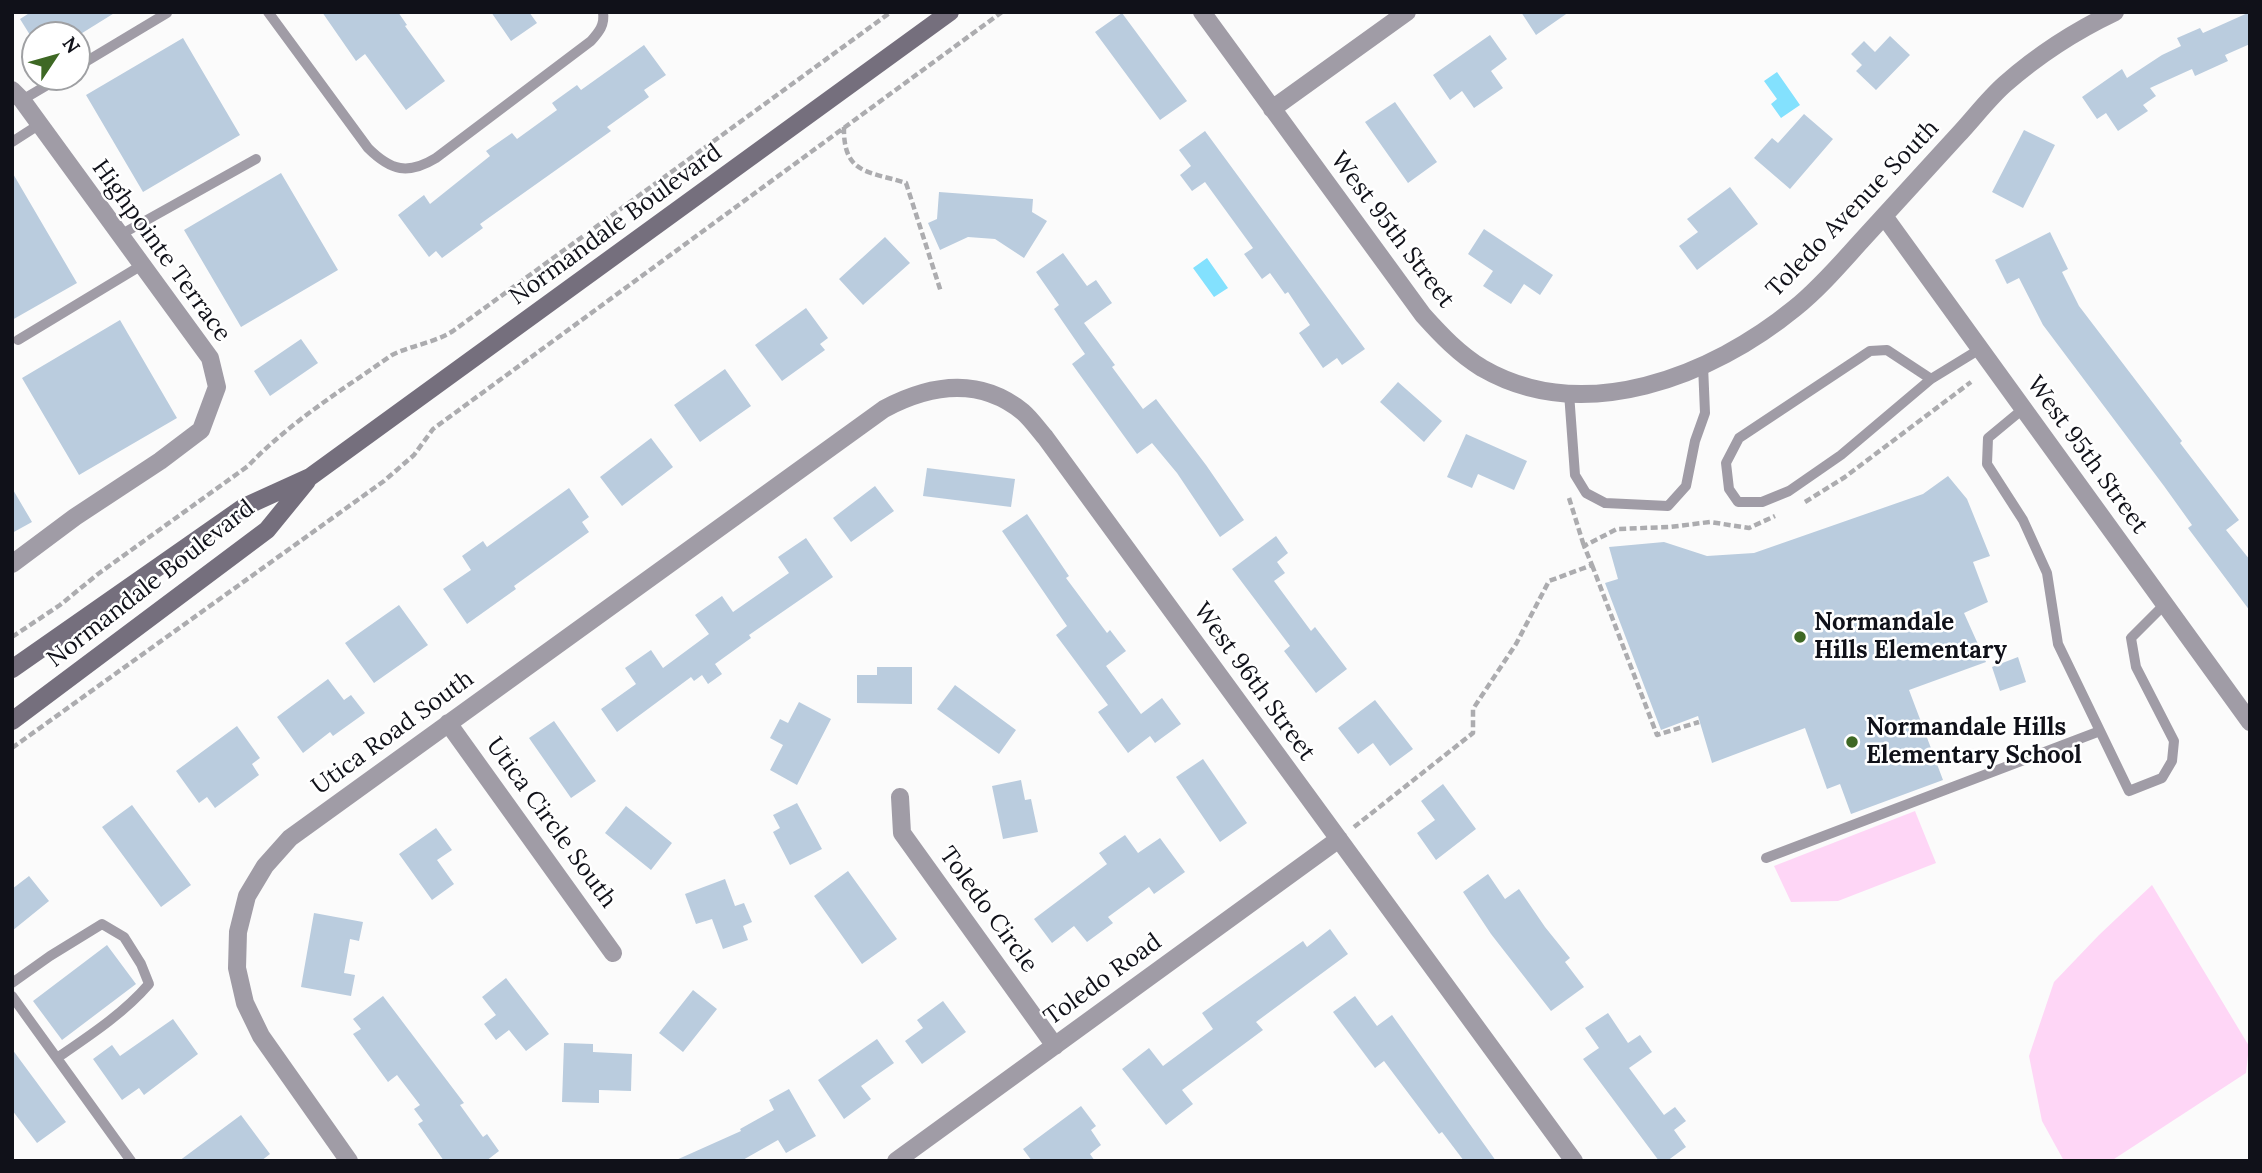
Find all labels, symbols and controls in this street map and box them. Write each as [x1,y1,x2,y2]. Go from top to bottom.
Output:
north arrow [21,21,91,91]
text: N [57,32,85,58]
street label: Toledo Avenue South [1761,114,1945,304]
street label: Normandale Boulevard [504,138,728,312]
street label: West 95th Street [1324,146,1460,314]
street label: Highpointe Terrace [85,155,237,347]
street label: West 95th Street [2020,371,2154,539]
street label: Normandale Boulevard [42,494,260,674]
street label: West 96th Street [1187,597,1321,767]
place label: Normandale Hills Elementary [1814,609,2007,665]
marker: Normandale Hills Elementary [1792,629,1808,645]
street label: Utica Road South [306,665,480,801]
place label: Normandale Hills Elementary School [1866,714,2082,770]
street label: Utica Circle South [480,732,622,914]
marker: Normandale Hills Elementary School [1844,734,1860,750]
street label: Toledo Circle [933,842,1043,978]
street label: Toledo Road [1039,928,1167,1032]

